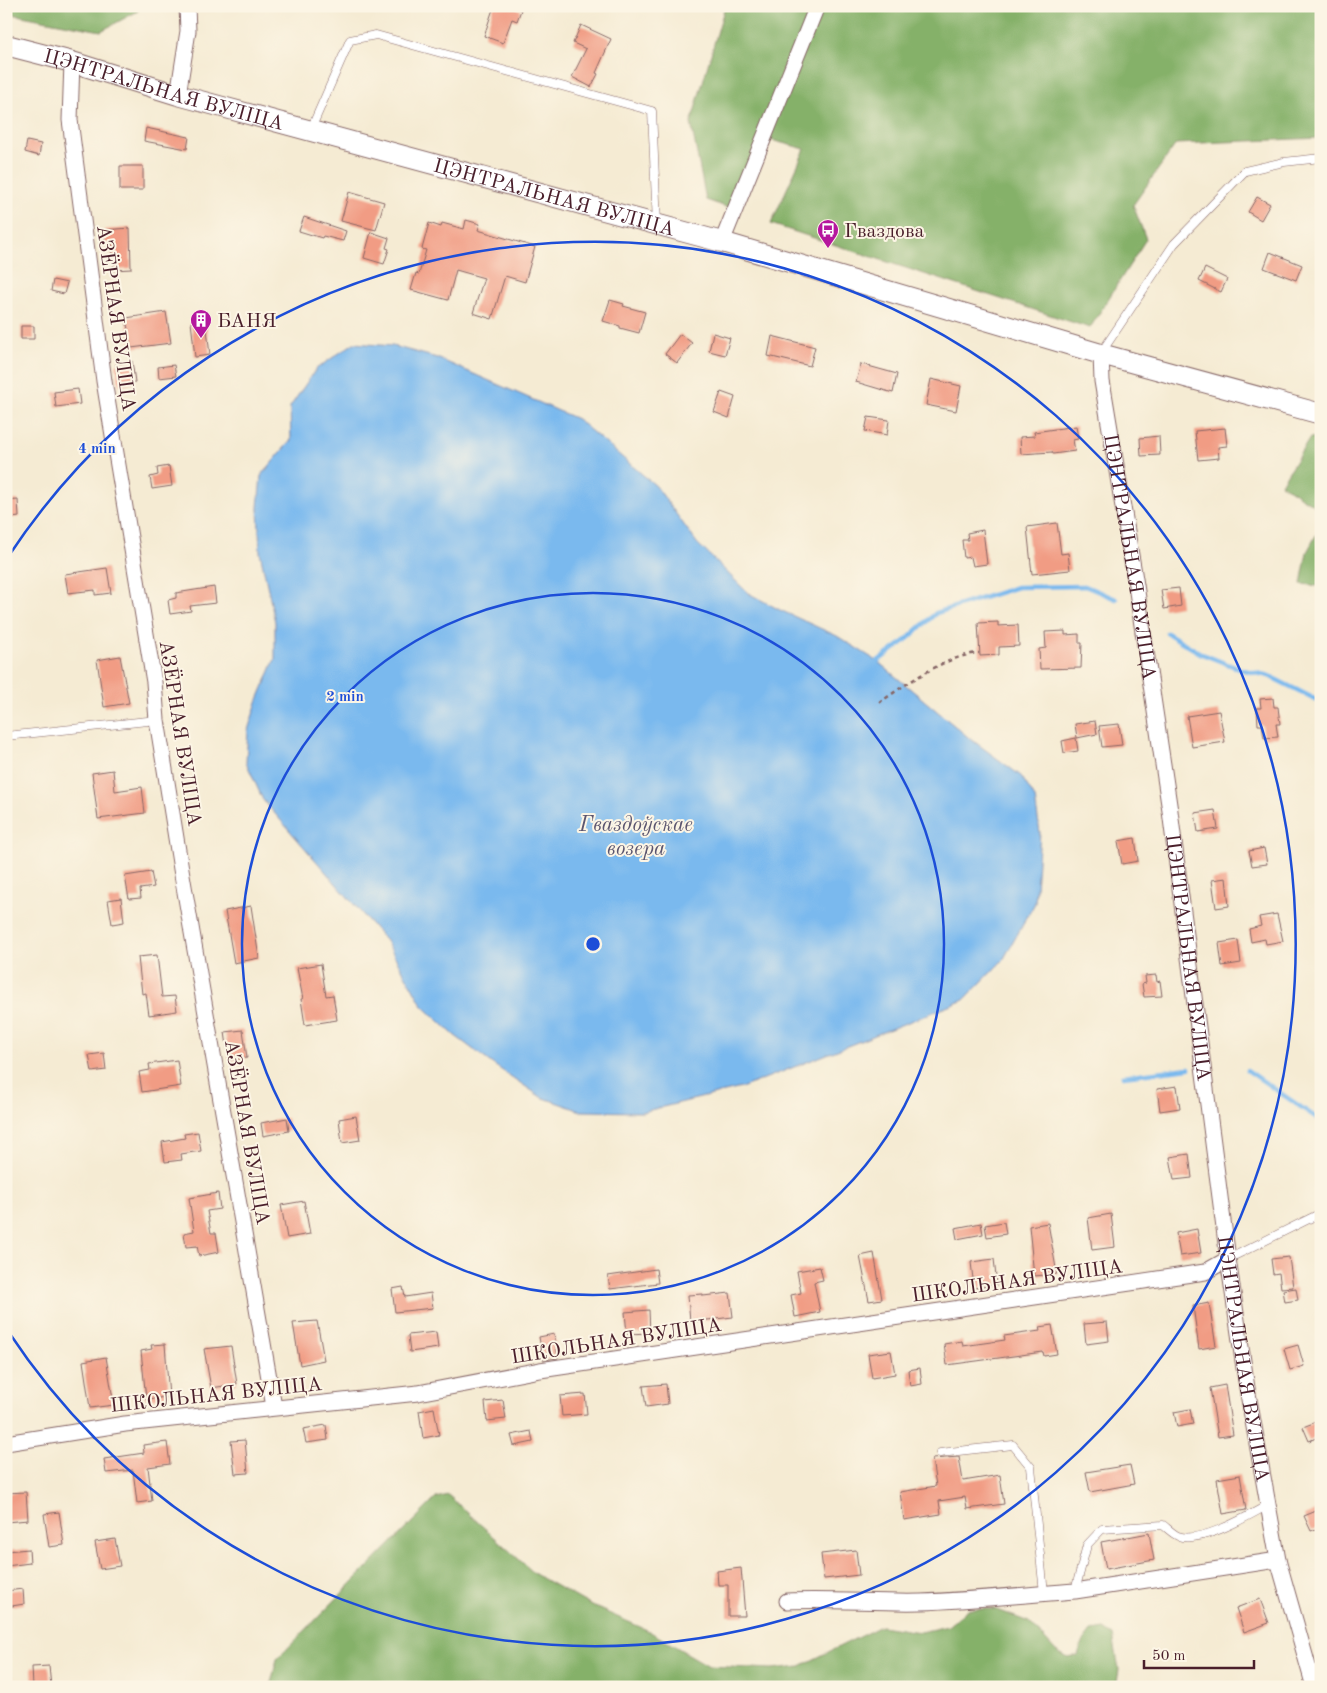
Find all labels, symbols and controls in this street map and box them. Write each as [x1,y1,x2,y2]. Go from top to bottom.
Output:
street label: ЦЭНТРАЛЬНАЯ ВУЛІЦА [41,47,286,135]
street label: ЦЭНТРАЛЬНАЯ ВУЛІЦА [431,156,677,241]
bus stop icon: Гваздова [816,218,840,249]
place label: Гваздова [844,222,924,242]
street label: АЗЁРНАЯ ВУЛІЦА [92,224,140,413]
building icon: БАНЯ [189,308,213,339]
place label: БАНЯ [217,312,276,332]
street label: ЦЭНТРАЛЬНАЯ ВУЛІЦА [1099,432,1158,681]
text: 4 min [78,442,116,457]
street label: АЗЁРНАЯ ВУЛІЦА [154,639,206,828]
text: 2 min [326,690,364,705]
water label: Гваздоўскае возера [578,815,693,860]
street label: ЦЭНТРАЛЬНАЯ ВУЛІЦА [1161,833,1213,1082]
centre of rings [584,935,602,953]
street label: АЗЁРНАЯ ВУЛІЦА [220,1038,274,1227]
street label: ЦЭНТРАЛЬНАЯ ВУЛІЦА [1213,1235,1272,1484]
street label: ШКОЛЬНАЯ ВУЛІЦА [910,1257,1124,1307]
street label: ШКОЛЬНАЯ ВУЛІЦА [510,1315,723,1369]
street label: ШКОЛЬНАЯ ВУЛІЦА [109,1375,323,1417]
scale bar [1144,1638,1254,1670]
text: 50 m [1152,1649,1186,1664]

